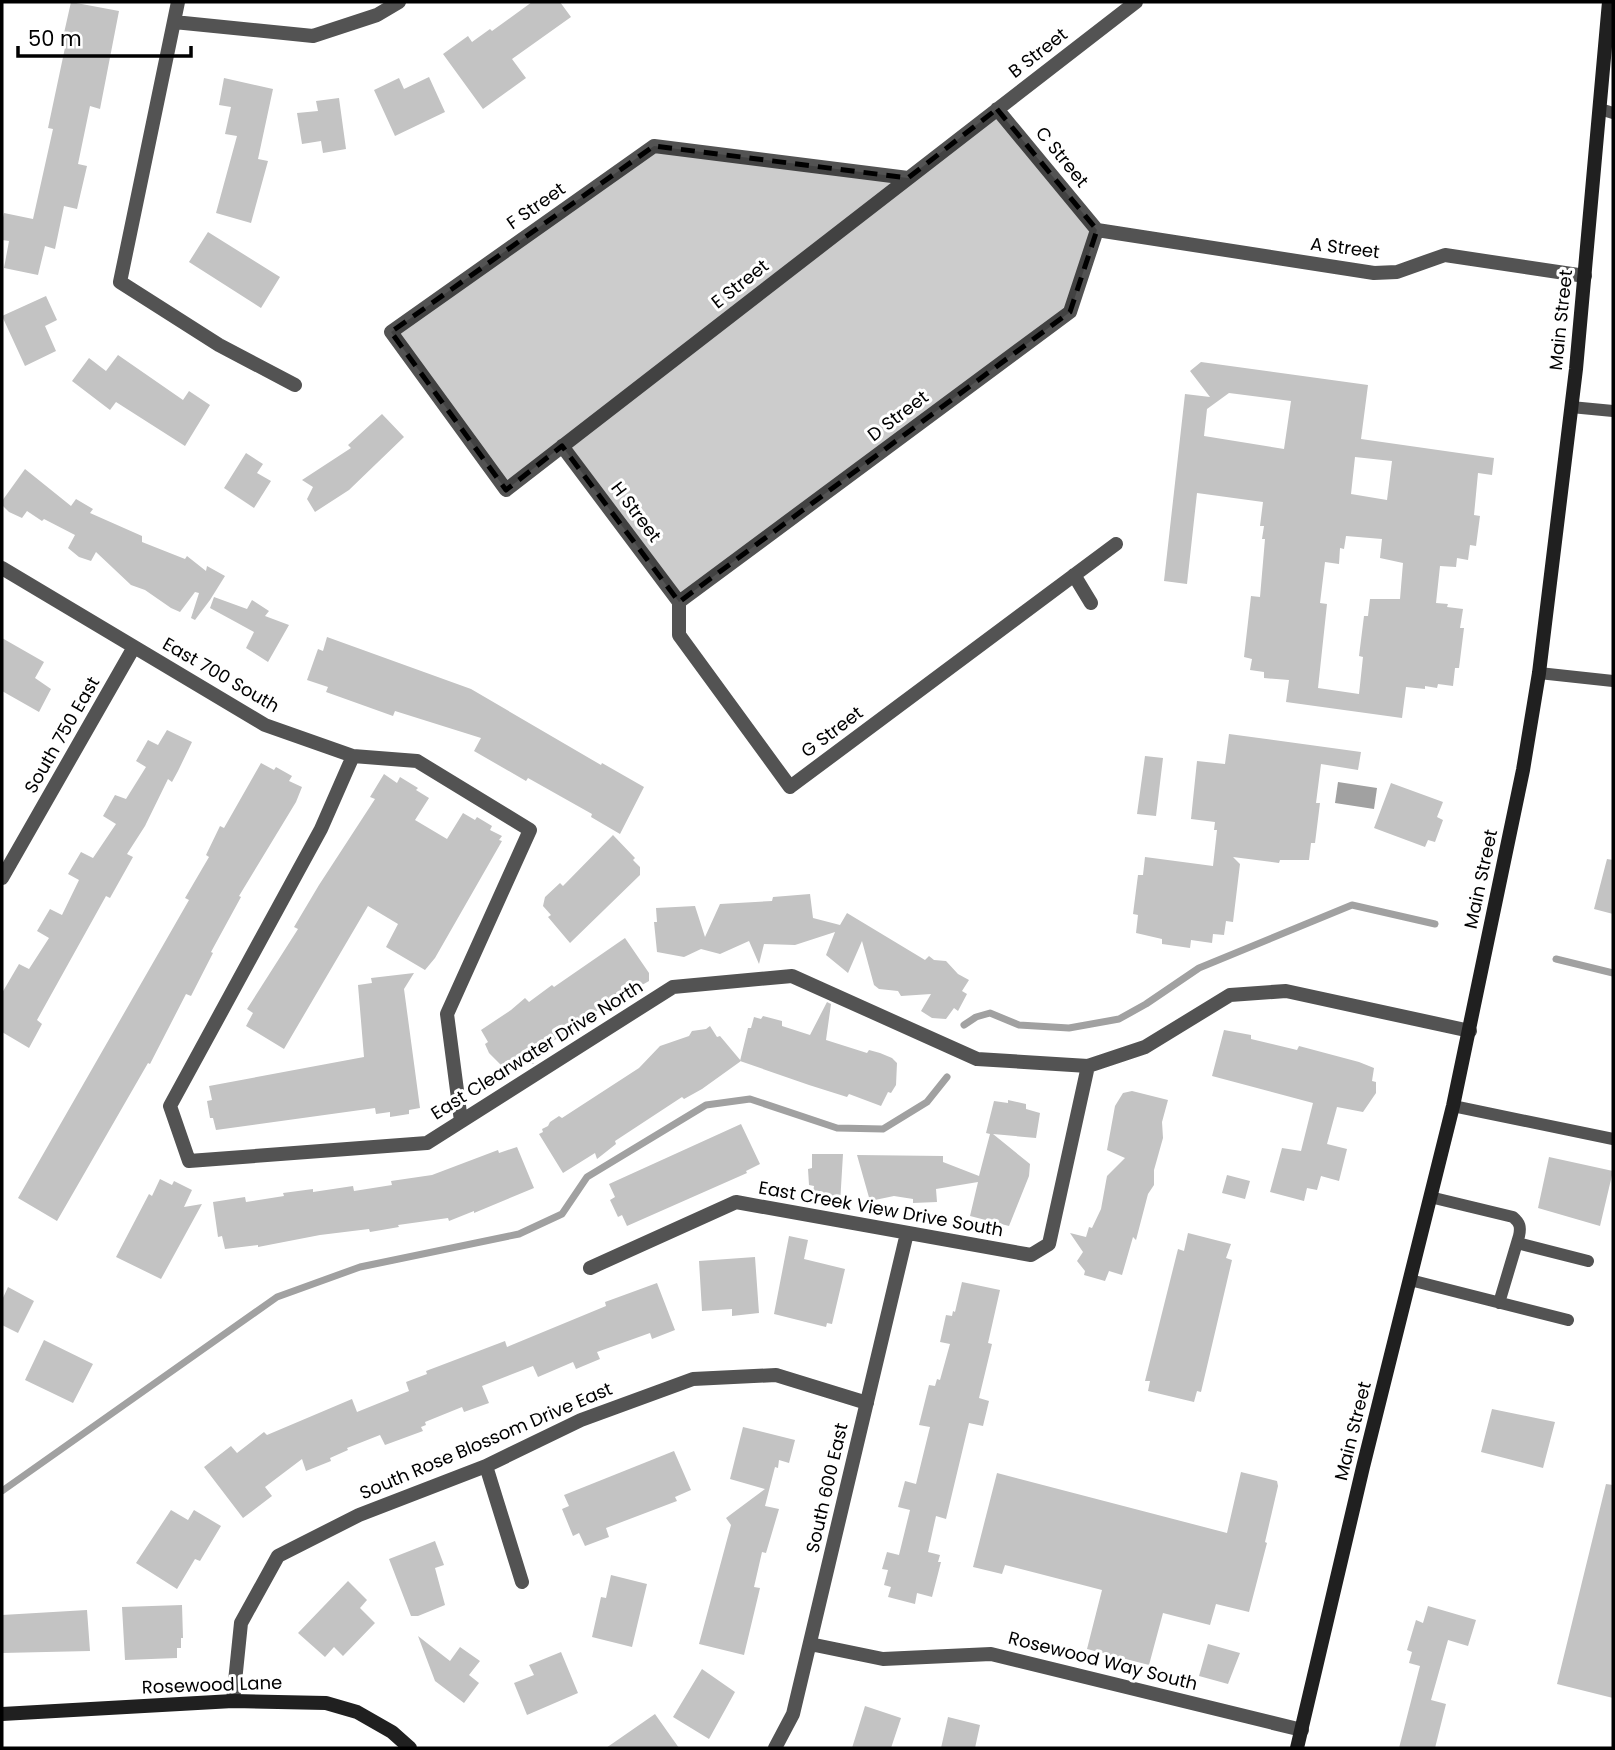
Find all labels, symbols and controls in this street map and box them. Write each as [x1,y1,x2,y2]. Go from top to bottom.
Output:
scale bar [18,14,191,58]
street label: B Street [1003,22,1072,84]
text: 50 m [28,24,82,53]
street label: C Street [1030,121,1095,192]
street label: F Street [501,176,570,235]
street label: A Street [1309,231,1381,264]
street label: E Street [706,253,774,314]
street label: Main Street [1543,268,1578,372]
street label: D Street [862,384,933,447]
street label: H Street [605,476,667,547]
street label: East 700 South [158,631,284,718]
street label: South 750 East [18,672,105,798]
street label: G Street [796,700,868,763]
street label: Main Street [1458,827,1503,931]
street label: East Clearwater Drive North [426,974,647,1125]
street label: East Creek View Drive South [757,1175,1005,1242]
street label: South Rose Blossom Drive East [356,1376,616,1505]
street label: Main Street [1328,1379,1377,1483]
street label: South 600 East [799,1420,854,1555]
street label: Rosewood Way South [1006,1625,1200,1696]
street label: Rosewood Lane [141,1670,283,1699]

